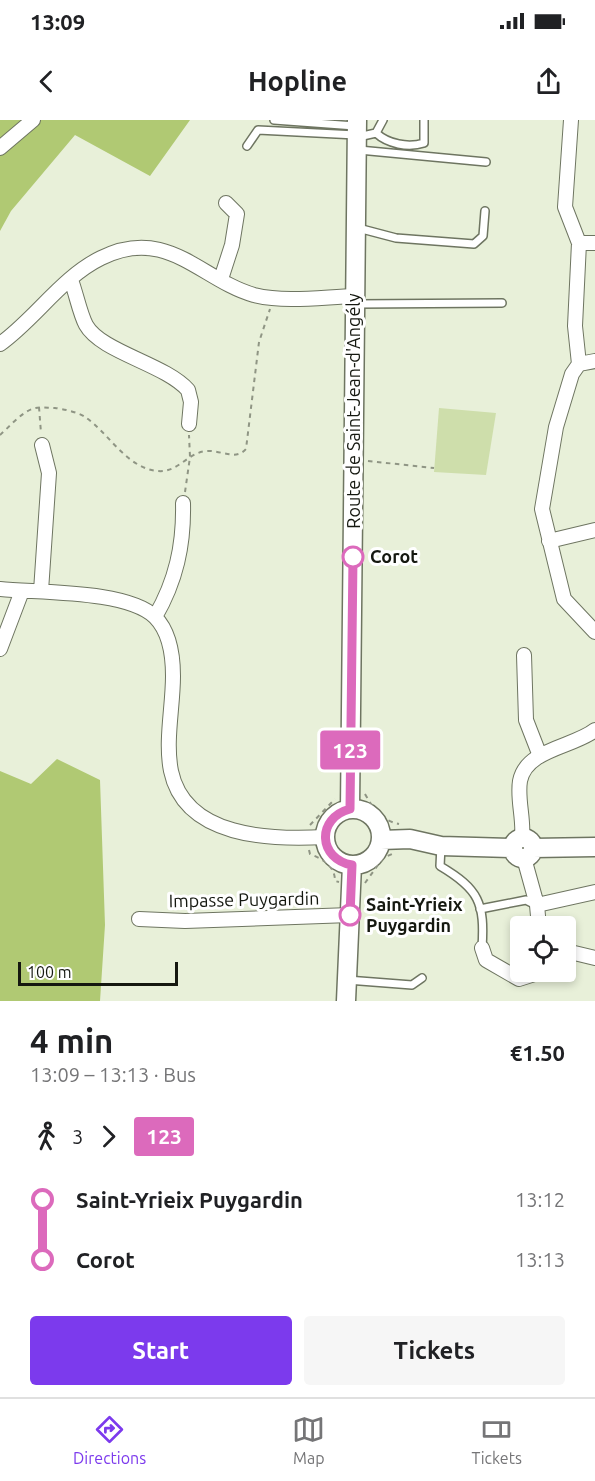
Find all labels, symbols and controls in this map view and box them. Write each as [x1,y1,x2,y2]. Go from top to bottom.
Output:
text: 13:09 [30,9,85,34]
icon: back [30,65,63,98]
icon: share [532,65,565,98]
text: Hopline [248,66,347,96]
street label: Route de Saint-Jean-d'Angély [343,293,363,529]
marker: Corot [342,546,364,568]
place label: Corot [370,546,418,566]
line badge: 123 [316,730,385,770]
text: 123 [332,738,368,762]
street label: Impasse Puygardin [168,888,320,910]
place label: Saint-Yrieix Puygardin [366,894,463,935]
marker: Saint-Yrieix Puygardin [339,904,361,926]
map controls [510,916,576,982]
button: locate [510,916,576,982]
scale bar [18,959,178,986]
text: 100 m [27,963,72,981]
text: 4 min [30,1022,113,1059]
text: €1.50 [510,1040,565,1065]
text: 13:09 – 13:13 · Bus [30,1063,196,1086]
icon: walk [30,1120,63,1153]
icon: forward [92,1120,125,1153]
text: 123 [146,1124,182,1148]
text: 3 [72,1125,83,1148]
text: Saint-Yrieix Puygardin [76,1187,303,1212]
text: 13:12 [515,1188,565,1211]
text: Corot [76,1247,135,1272]
text: 13:13 [515,1248,565,1271]
button: Start [30,1316,292,1385]
button: Tickets [304,1316,565,1385]
tab: Directions [73,1413,146,1467]
tab: Map [292,1413,325,1467]
tab: Tickets [471,1413,522,1467]

